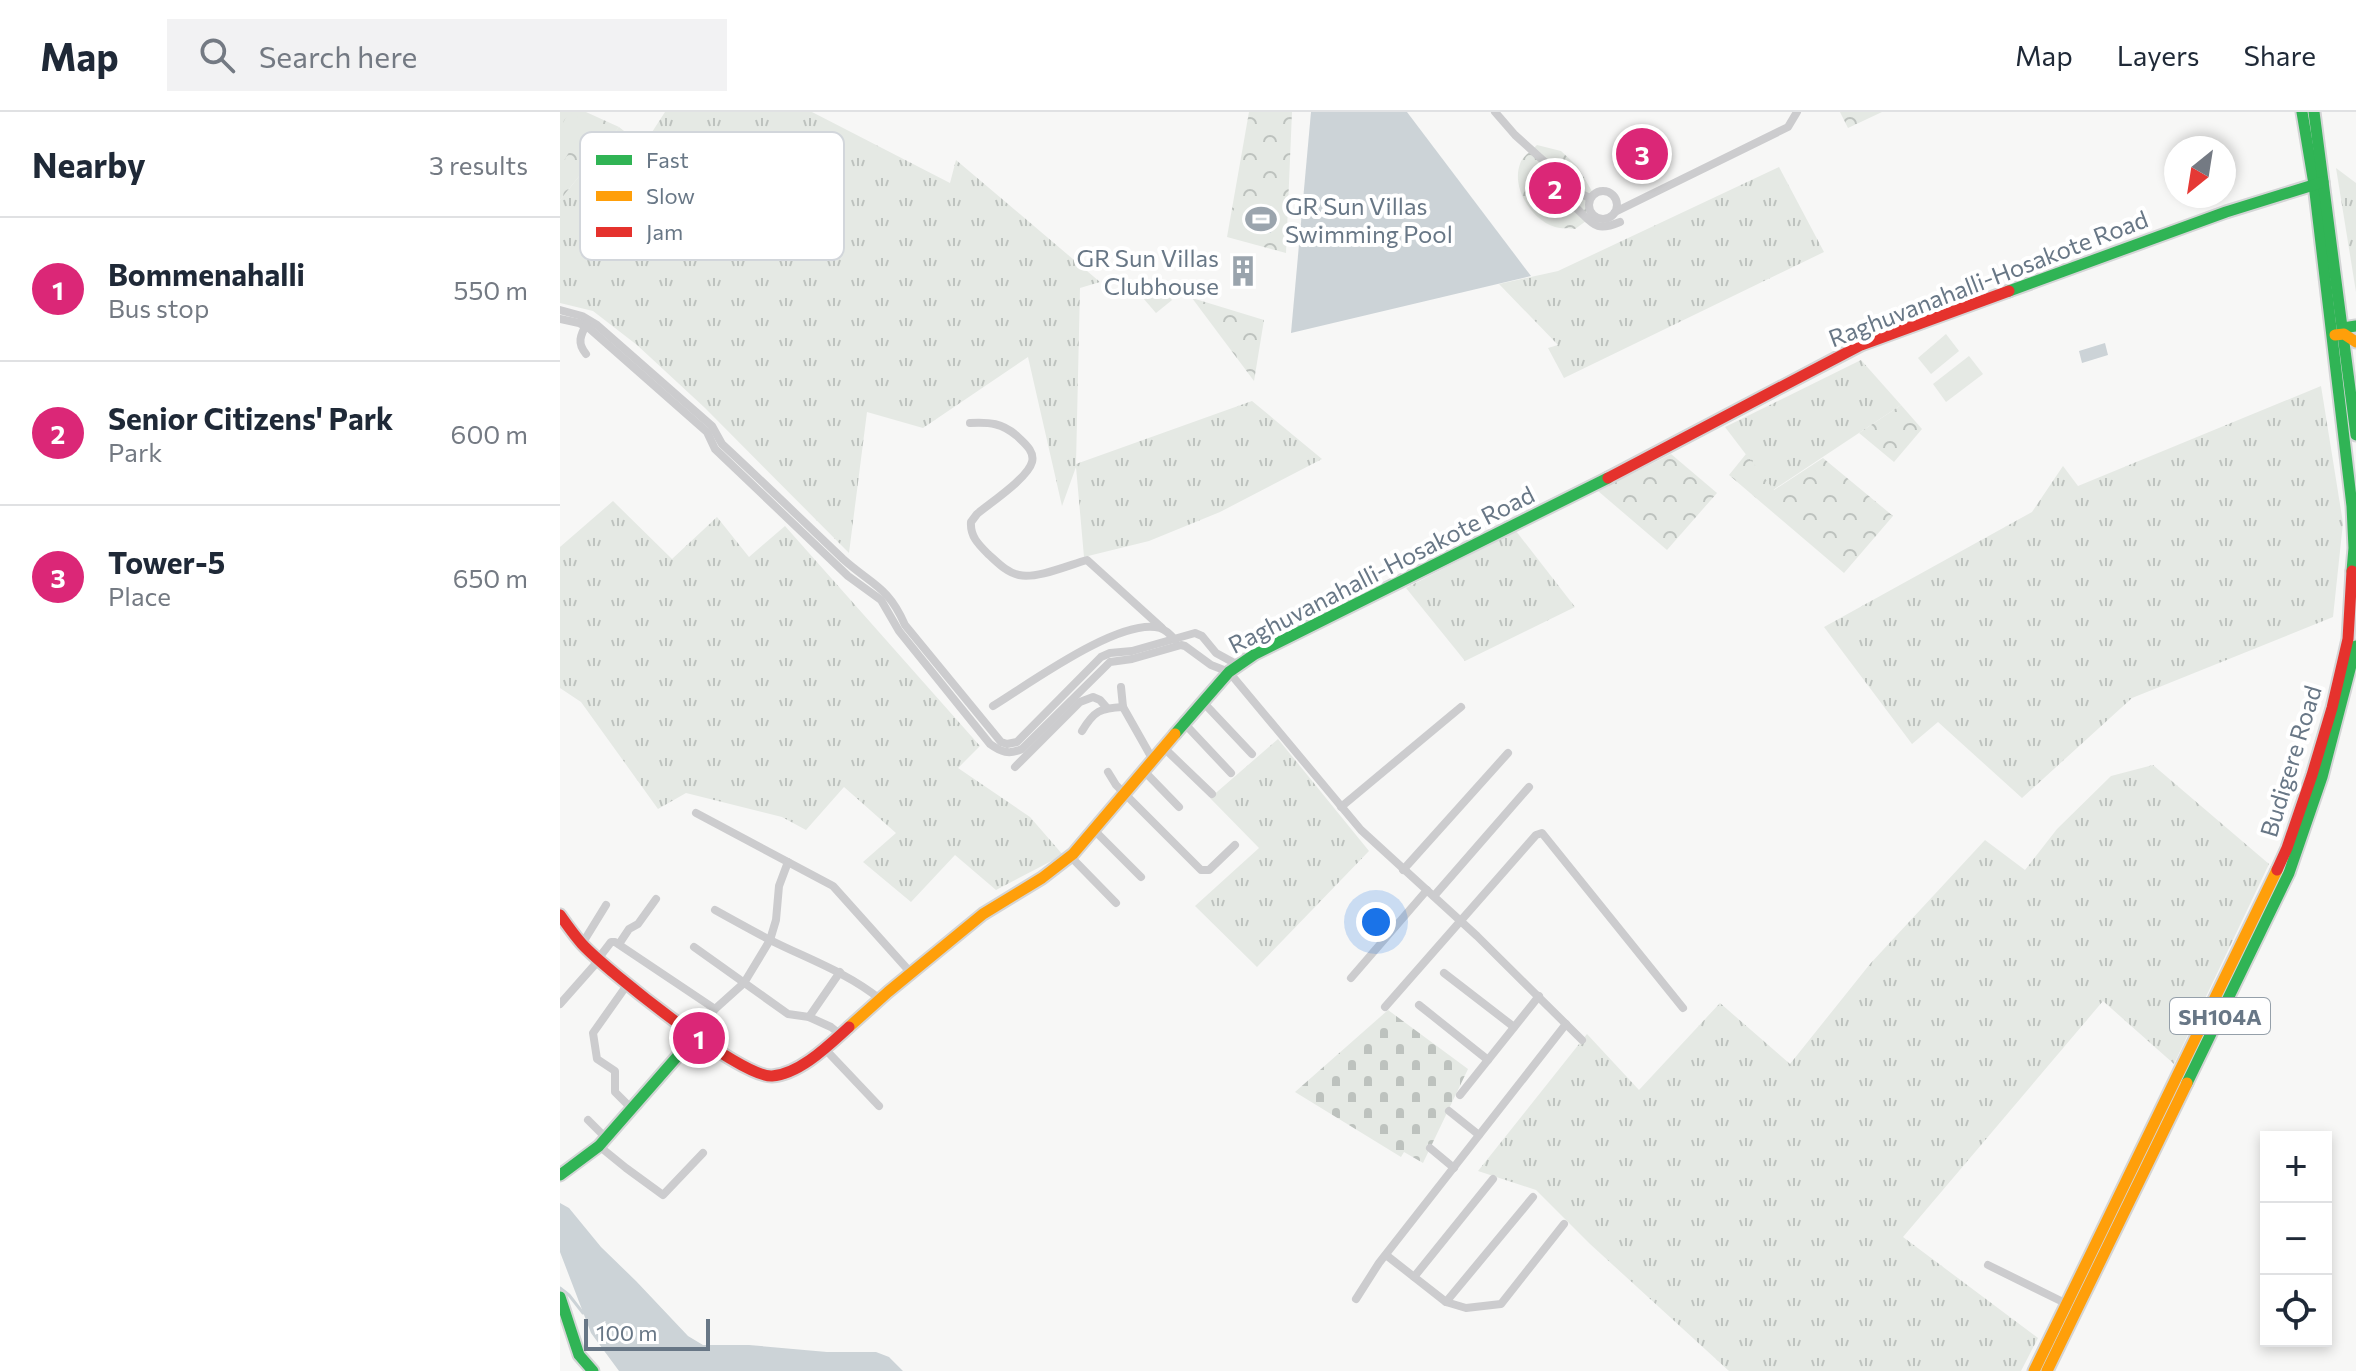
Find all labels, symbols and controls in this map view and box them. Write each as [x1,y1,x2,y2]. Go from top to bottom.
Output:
search box [167,19,727,91]
text: Map [40,32,119,79]
icon: search [195,33,239,77]
text: Search here [259,37,417,74]
text: Map [2015,38,2073,72]
text: Layers [2117,38,2199,72]
text: Share [2243,38,2316,72]
pin: 3 [1616,124,1668,184]
legend [580,132,844,260]
north arrow [2164,136,2236,208]
text: Nearby [32,143,146,185]
text: Fast [646,146,689,173]
text: 3 results [429,149,528,180]
pin: 2 [1529,158,1581,218]
text: Slow [646,182,695,209]
place label: GR Sun Villas Swimming Pool [1285,191,1453,248]
sports icon: GR Sun Villas Swimming Pool [1244,202,1278,236]
street label: Raghuvanahalli-Hosakote Road [1824,204,2152,352]
text: Jam [646,218,683,245]
place label: GR Sun Villas Clubhouse [1077,243,1219,300]
building icon: GR Sun Villas Clubhouse [1226,254,1260,288]
text: Bommenahalli [108,255,305,292]
text: 1 [52,274,64,305]
text: 550 m [453,274,528,305]
text: Bus stop [108,292,209,323]
text: Senior Citizens' Park [108,399,393,436]
text: 2 [51,418,65,449]
text: 600 m [451,418,528,449]
text: Park [108,436,162,467]
street label: Raghuvanahalli-Hosakote Road [1223,479,1539,659]
text: Tower-5 [108,543,225,580]
text: 3 [50,562,66,593]
text: 650 m [453,562,528,593]
text: Place [108,580,171,611]
street label: Budigere Road [2253,682,2327,840]
your location [1356,902,1396,942]
road number: SH104A [2170,998,2270,1034]
pin: 1 [673,1008,725,1068]
map controls [2260,1131,2332,1347]
button: + [2260,1131,2332,1203]
button: − [2260,1203,2332,1275]
button: locate [2260,1275,2332,1347]
scale bar [584,1315,710,1351]
text: 100 m [596,1319,658,1346]

